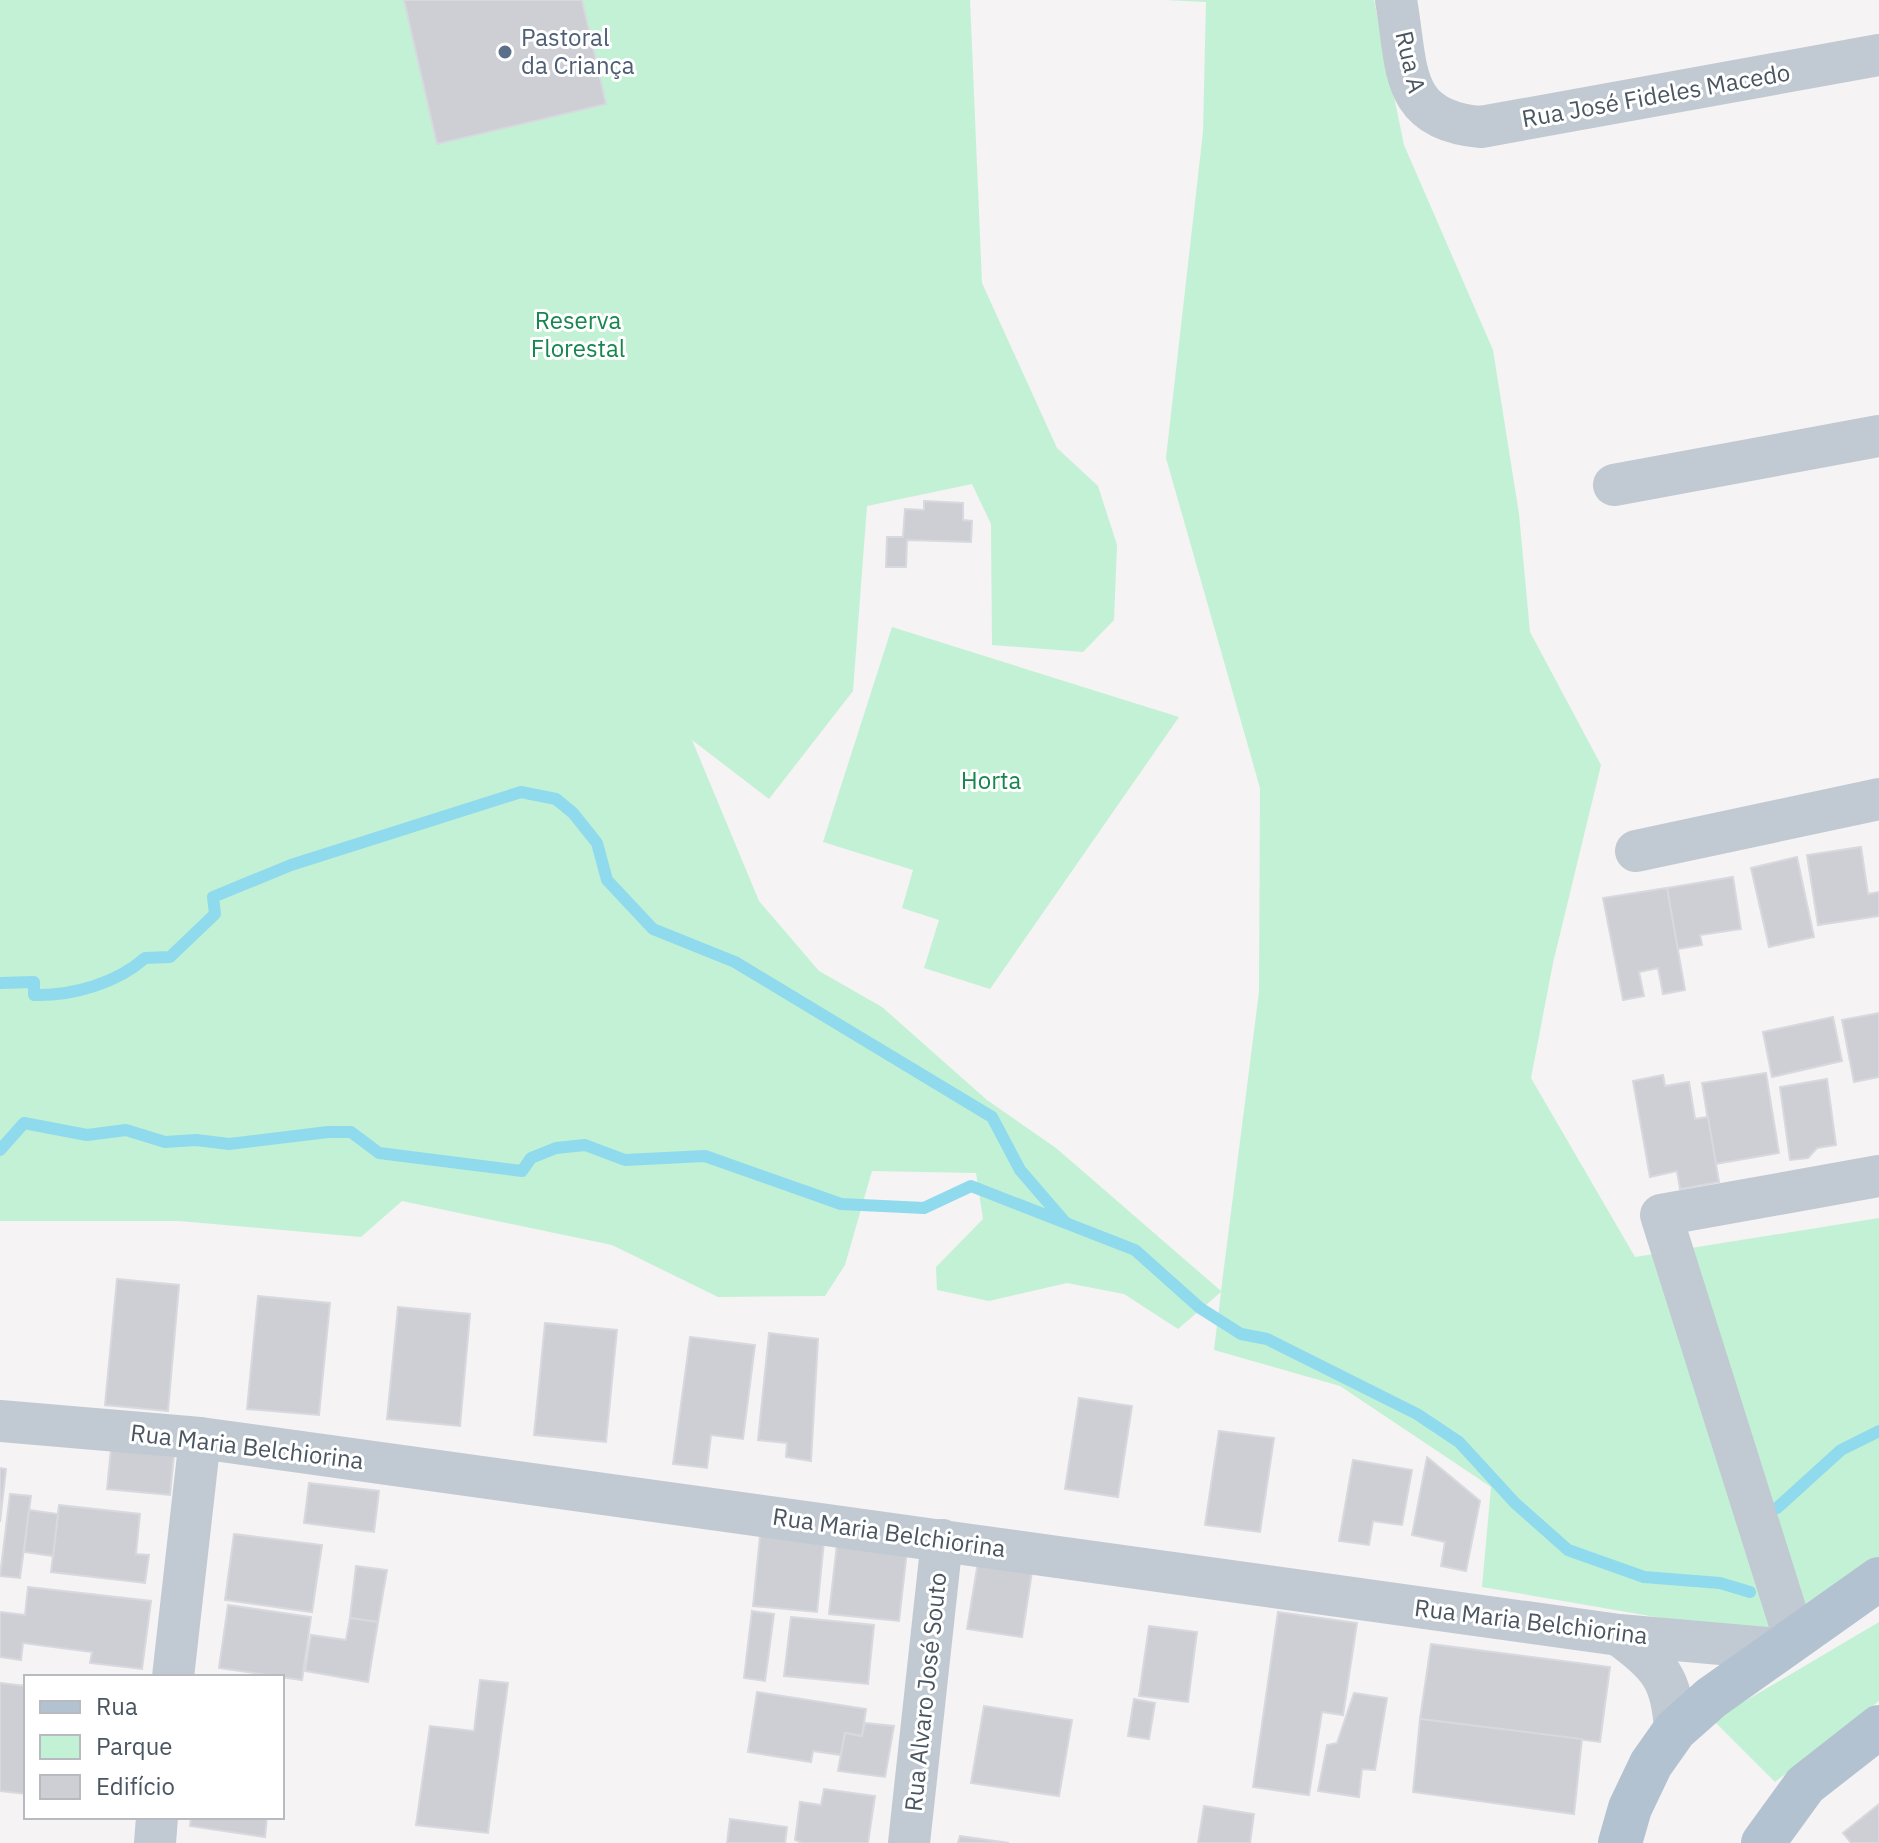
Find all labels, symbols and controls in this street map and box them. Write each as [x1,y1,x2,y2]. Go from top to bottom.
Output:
place label: Pastoral da Criança [521,21,635,81]
street label: Rua A [1388,28,1434,96]
marker: Pastoral da Criança [496,43,514,61]
street label: Rua José Fideles Macedo [1519,56,1793,134]
park label: Reserva Florestal [531,304,625,364]
park label: Horta [961,764,1021,796]
street label: Rua Maria Belchiorina [129,1416,366,1476]
street label: Rua Maria Belchiorina [771,1500,1008,1564]
street label: Rua Alvaro José Souto [897,1571,953,1813]
street label: Rua Maria Belchiorina [1413,1591,1650,1651]
legend [24,1675,284,1819]
text: Rua [96,1690,138,1722]
text: Parque [96,1730,173,1762]
text: Edifício [96,1770,175,1802]

